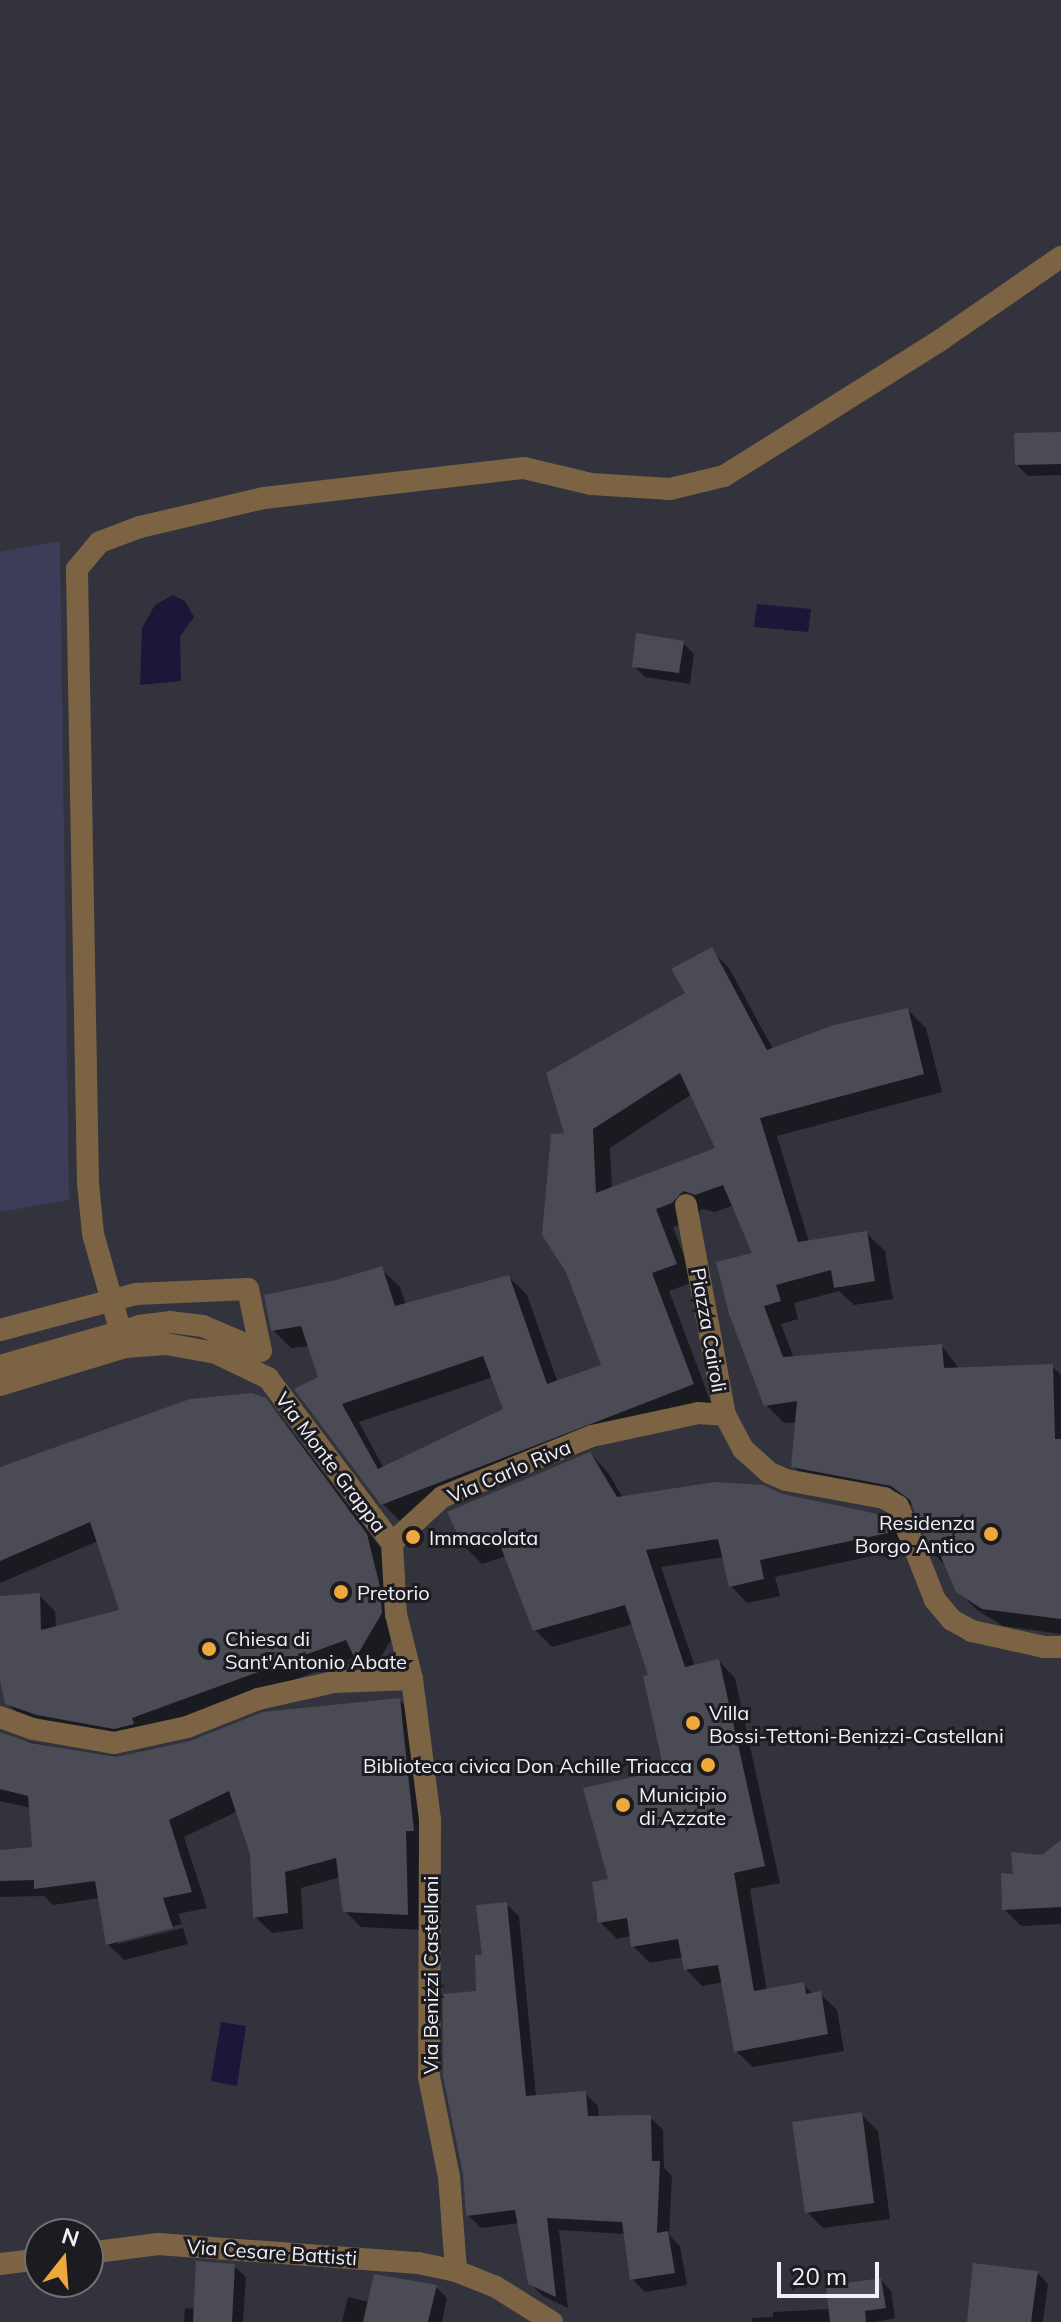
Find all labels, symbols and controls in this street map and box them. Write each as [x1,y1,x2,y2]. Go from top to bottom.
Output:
street label: Piazza Cairoli [686,1266,732,1394]
street label: Via Monte Grappa [271,1387,391,1537]
street label: Via Carlo Riva [444,1434,574,1508]
place label: Residenza Borgo Antico [855,1510,975,1557]
place label: Immacolata [429,1525,538,1549]
marker: Residenza Borgo Antico [982,1525,1000,1543]
marker: Immacolata [404,1528,422,1546]
place label: Pretorio [357,1580,430,1604]
marker: Pretorio [332,1583,350,1601]
place label: Chiesa di Sant'Antonio Abate [225,1626,407,1673]
marker: Chiesa di Sant'Antonio Abate [200,1640,218,1658]
place label: Villa Bossi-Tettoni-Benizzi-Castellani [709,1700,1004,1747]
marker: Villa Bossi-Tettoni-Benizzi-Castellani [684,1714,702,1732]
place label: Biblioteca civica Don Achille Triacca [363,1753,692,1777]
marker: Biblioteca civica Don Achille Triacca [699,1756,717,1774]
place label: Municipio di Azzate [639,1782,727,1829]
marker: Municipio di Azzate [614,1796,632,1814]
street label: Via Benizzi Castellani [418,1876,442,2074]
north arrow [24,2218,104,2298]
text: N [58,2221,82,2253]
street label: Via Cesare Battisti [186,2234,358,2270]
scale bar [781,2246,883,2296]
text: 20 m [791,2261,847,2291]

